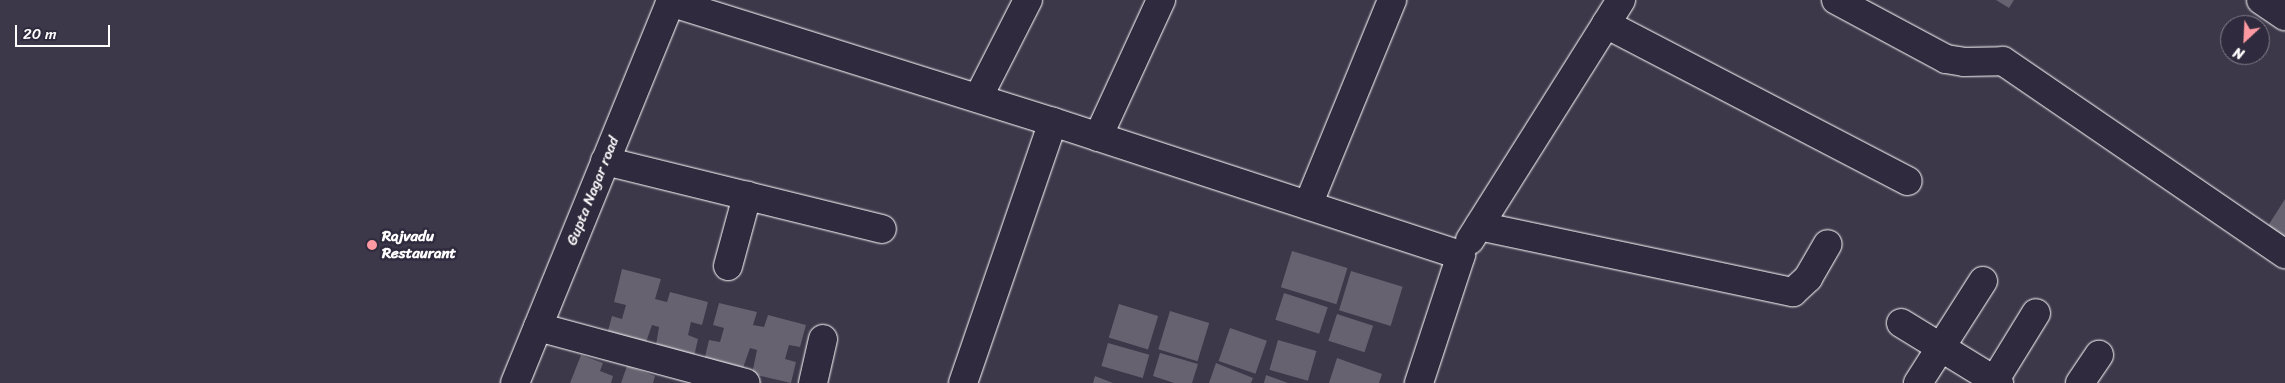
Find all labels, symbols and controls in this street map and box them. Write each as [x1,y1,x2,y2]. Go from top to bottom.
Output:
scale bar [18,15,112,47]
north arrow [2220,15,2270,65]
text: 20 m [23,21,57,47]
text: N [2229,40,2249,67]
street label: Gupta Nagar road [563,134,623,248]
place label: Rajvadu Restaurant [382,227,456,262]
marker: Rajvadu Restaurant [366,239,378,251]

